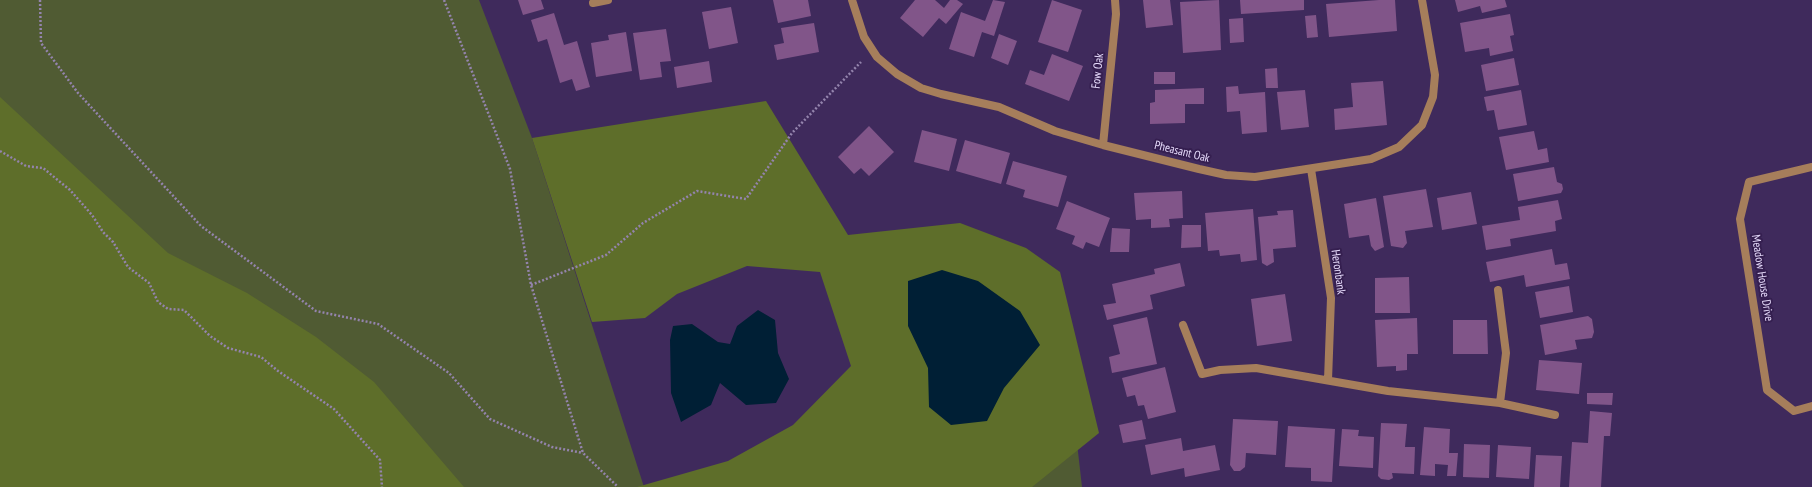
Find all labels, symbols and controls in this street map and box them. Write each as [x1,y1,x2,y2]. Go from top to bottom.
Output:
street label: Fow Oak [1089,52,1107,90]
street label: Pheasant Oak [1153,138,1211,166]
street label: Meadow House Drive [1748,234,1776,322]
street label: Heronbank [1328,249,1348,295]

